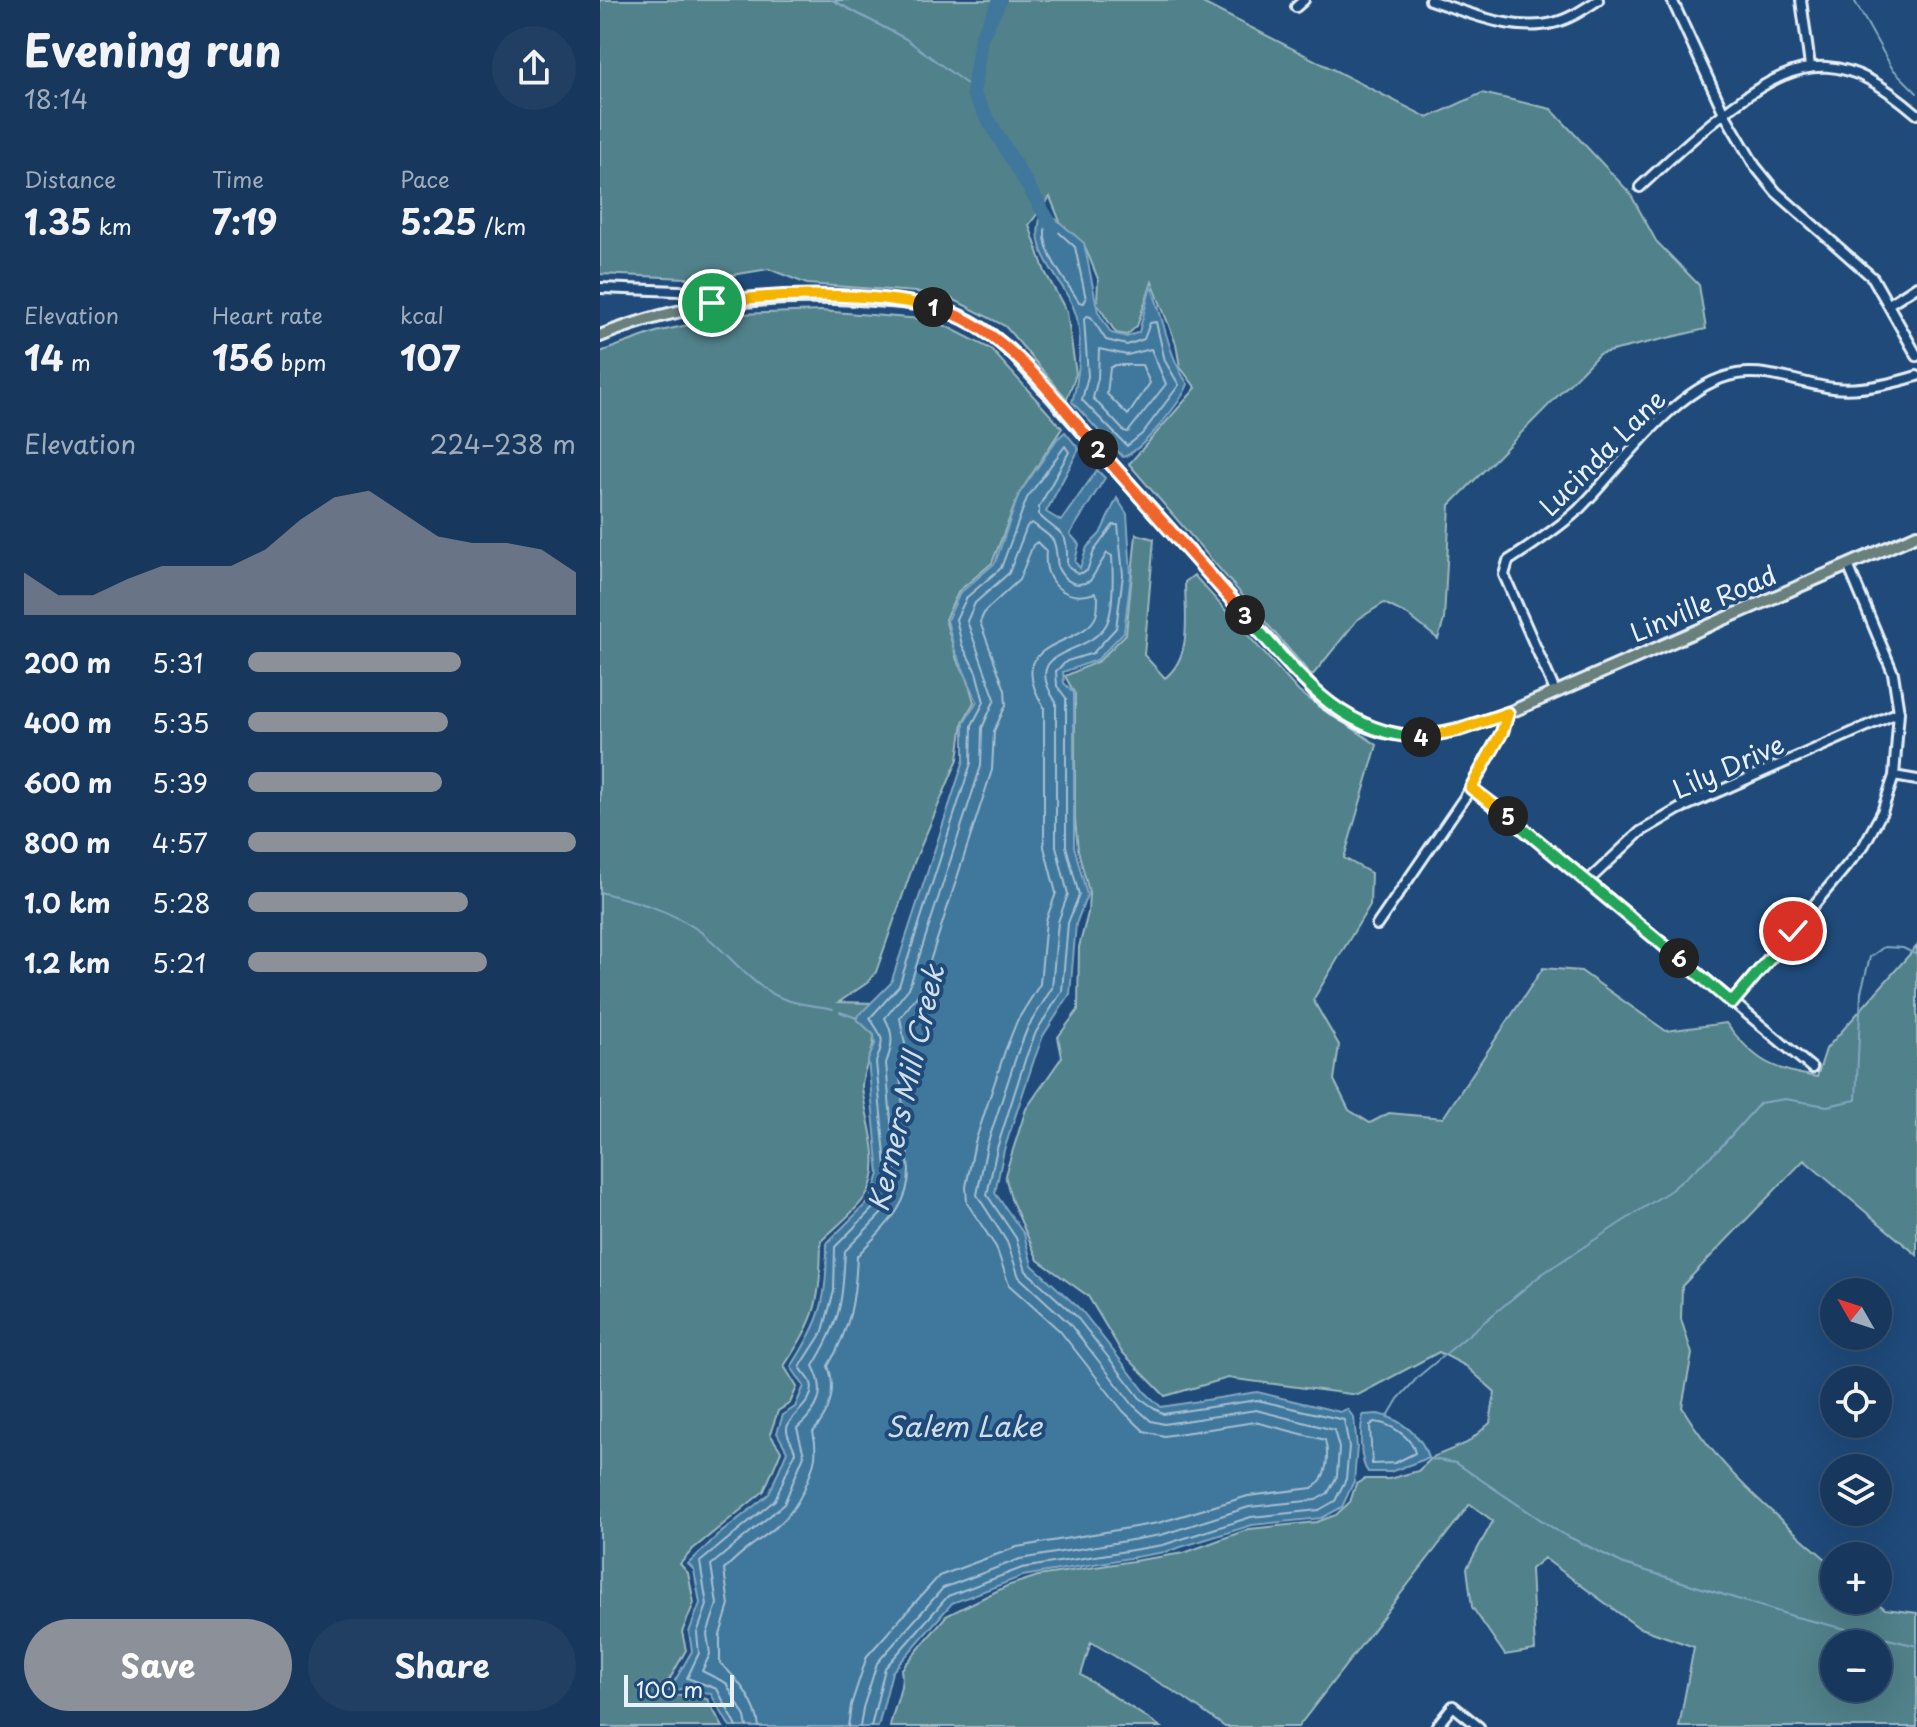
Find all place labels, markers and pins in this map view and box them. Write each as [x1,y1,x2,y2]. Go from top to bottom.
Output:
pin [678,269,746,337]
pin: 1 [913,287,953,327]
pin: 2 [1078,429,1118,469]
pin: 3 [1225,595,1265,635]
pin: 4 [1401,717,1441,757]
pin: 5 [1488,796,1528,836]
pin [1759,897,1827,965]
pin: 6 [1659,938,1699,978]

